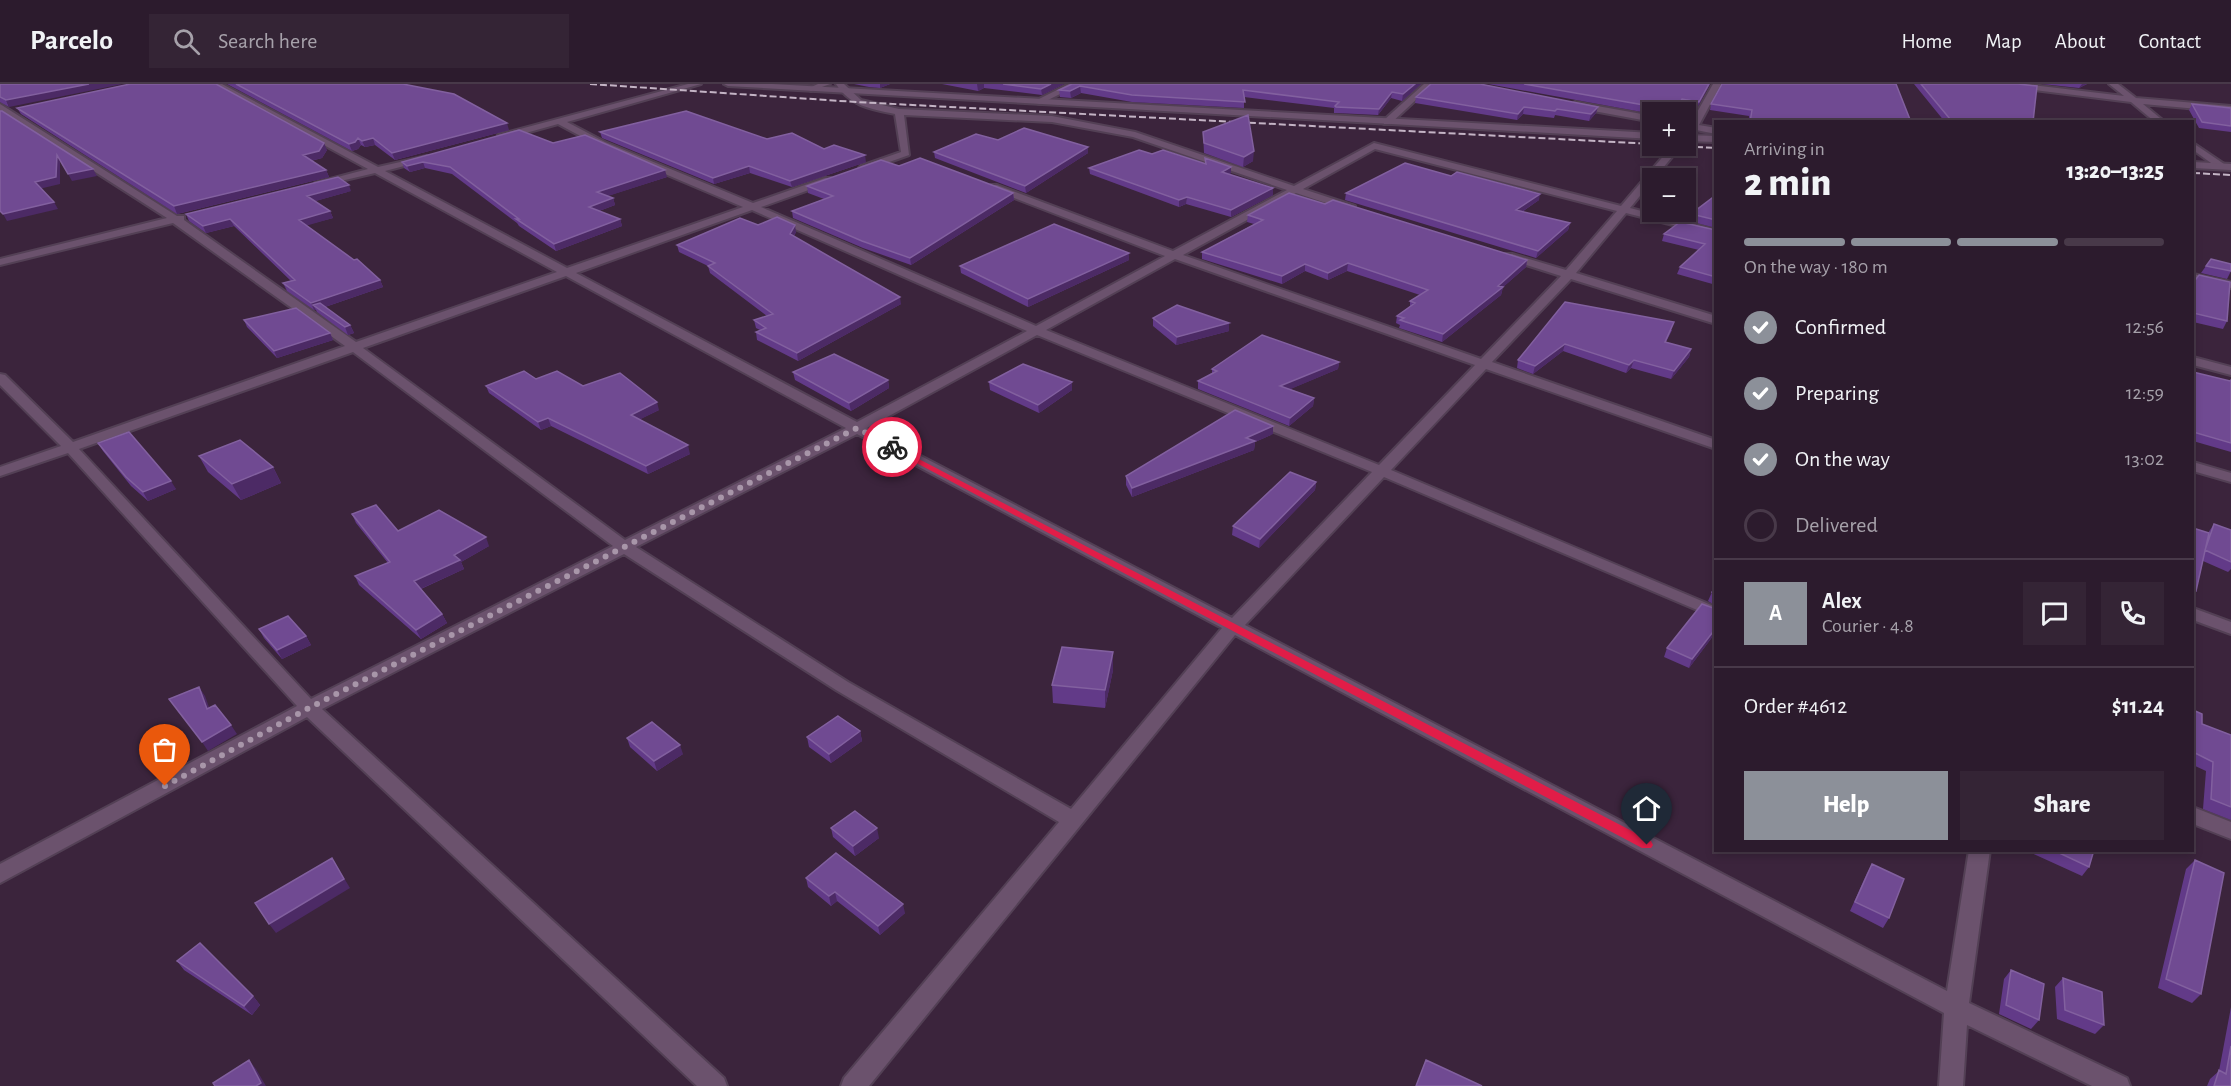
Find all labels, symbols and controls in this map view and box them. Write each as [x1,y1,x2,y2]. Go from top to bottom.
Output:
search box [149,14,569,68]
icon: search [170,25,203,58]
text: Parcelo [30,27,113,55]
text: Search here [218,30,317,52]
text: Home [1901,31,1952,52]
text: Map [1985,31,2022,52]
text: About [2055,31,2105,52]
text: Contact [2138,31,2201,52]
map controls [1642,102,1696,222]
button: + [1642,102,1696,156]
text: Arriving in [1744,139,1825,159]
text: 13:20–13:25 [2066,160,2164,182]
text: 2 min [1744,164,1831,203]
button: − [1642,168,1696,222]
text: On the way · 180 m [1744,257,1888,277]
icon: check [1744,311,1777,344]
text: Confirmed [1795,316,1886,338]
text: 12:56 [2126,317,2164,337]
icon: check [1744,377,1777,410]
text: Preparing [1795,382,1879,404]
text: 12:59 [2126,383,2164,403]
courier [862,417,922,477]
icon: bike [876,431,909,464]
icon: check [1744,443,1777,476]
text: On the way [1795,448,1890,470]
text: 13:02 [2125,449,2164,469]
text: Delivered [1795,514,1878,536]
button: chat [2023,582,2086,645]
button: phone [2101,582,2164,645]
text: Alex [1822,590,1862,612]
text: A [1769,602,1782,624]
text: Courier · 4.8 [1822,616,1914,636]
text: Order #4612 [1744,695,1847,717]
text: $11.24 [2112,695,2164,717]
pin [139,724,190,786]
icon: bag [148,733,181,766]
button: Help [1744,771,1948,840]
button: Share [1960,771,2164,840]
pin [1621,783,1672,845]
icon: home [1630,792,1663,825]

